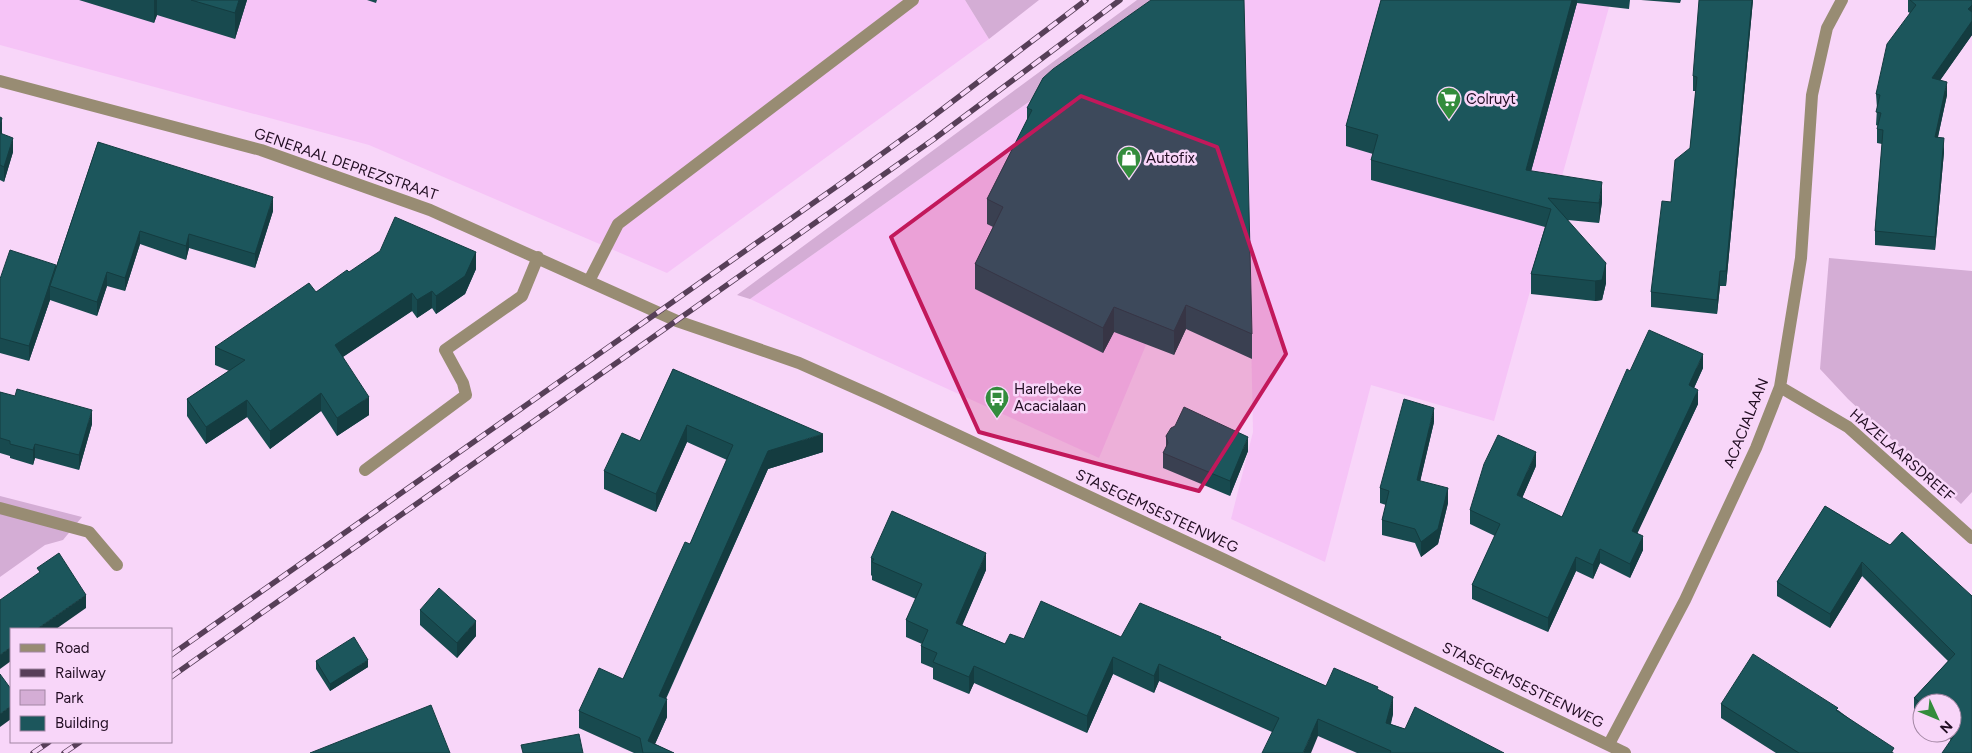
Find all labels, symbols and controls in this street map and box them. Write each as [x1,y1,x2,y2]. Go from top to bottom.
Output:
supermarket icon: Colruyt [1436,86,1462,120]
place label: Colruyt [1466,90,1516,108]
street label: GENERAAL DEPREZSTRAAT [252,124,441,204]
shop icon: Autofix [1116,145,1142,179]
place label: Autofix [1146,149,1195,167]
street label: ACACIALAAN [1720,375,1772,471]
place label: Harelbeke Acacialaan [1014,380,1086,415]
bus stop icon: Harelbeke Acacialaan [984,385,1010,419]
street label: HAZELAARSDREEF [1846,405,1958,505]
street label: STASEGEMSESTEENWEG [1073,465,1241,557]
legend [10,628,172,743]
street label: STASEGEMSESTEENWEG [1439,638,1607,732]
text: Road [55,639,90,657]
text: Railway [55,664,106,682]
text: Park [55,689,84,707]
north arrow [1912,693,1962,743]
text: Building [55,714,109,732]
text: N [1936,717,1956,736]

